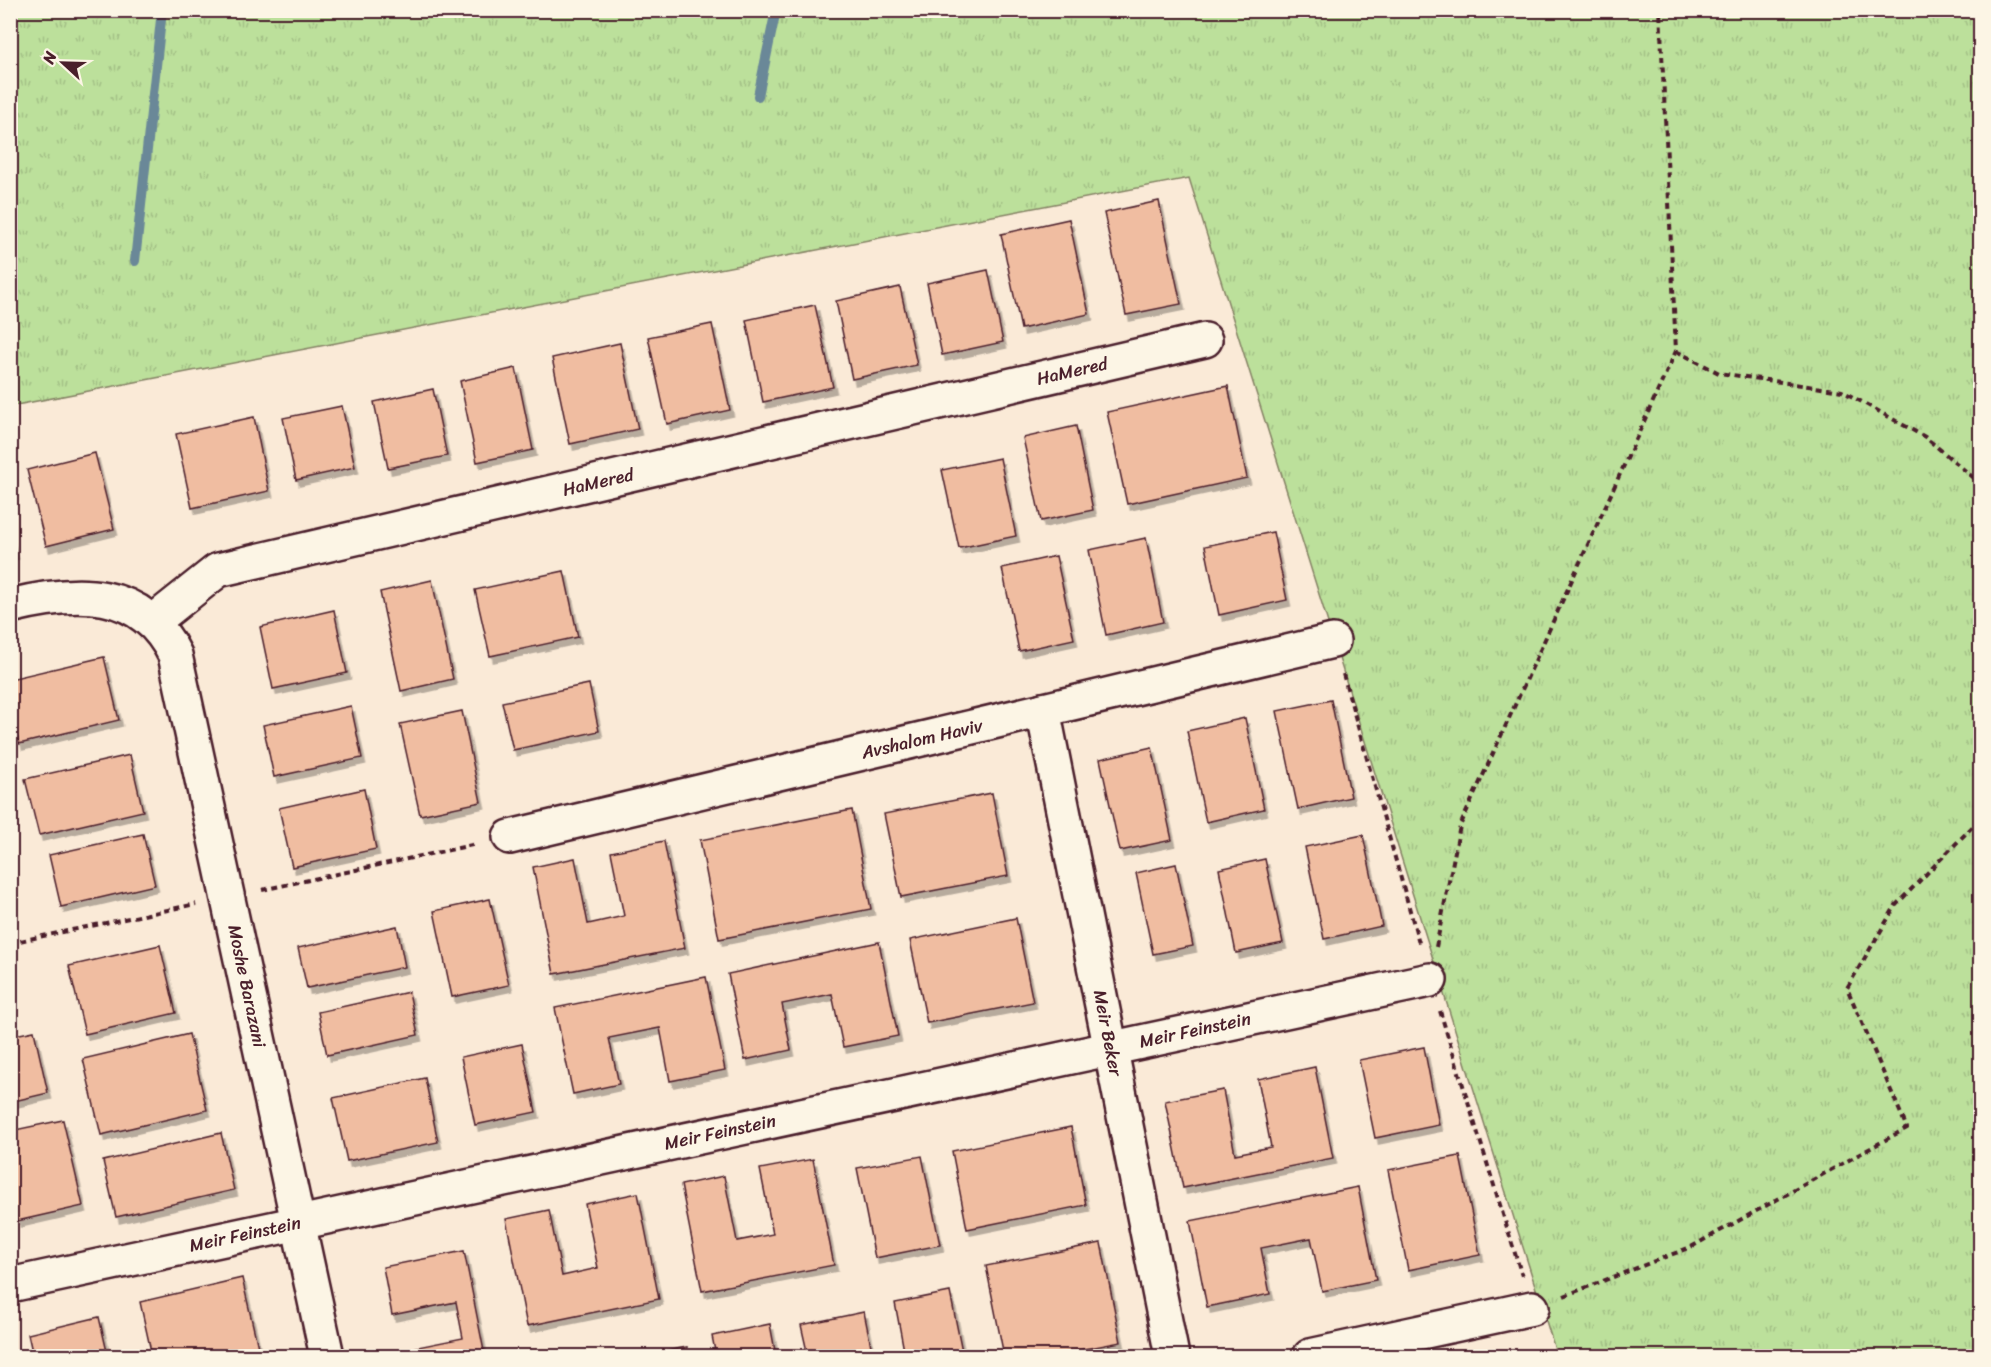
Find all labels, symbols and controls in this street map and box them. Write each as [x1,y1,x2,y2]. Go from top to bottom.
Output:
north arrow [33,33,93,93]
text: N [34,46,65,69]
street label: HaMered [1033,347,1112,395]
street label: HaMered [559,458,638,506]
street label: Avshalom Haviv [857,709,987,769]
street label: Moshe Barazani [218,922,276,1051]
street label: Meir Beker [1084,987,1132,1081]
street label: Meir Feinstein [1136,1003,1254,1057]
street label: Meir Feinstein [661,1105,779,1159]
street label: Meir Feinstein [186,1207,304,1261]

